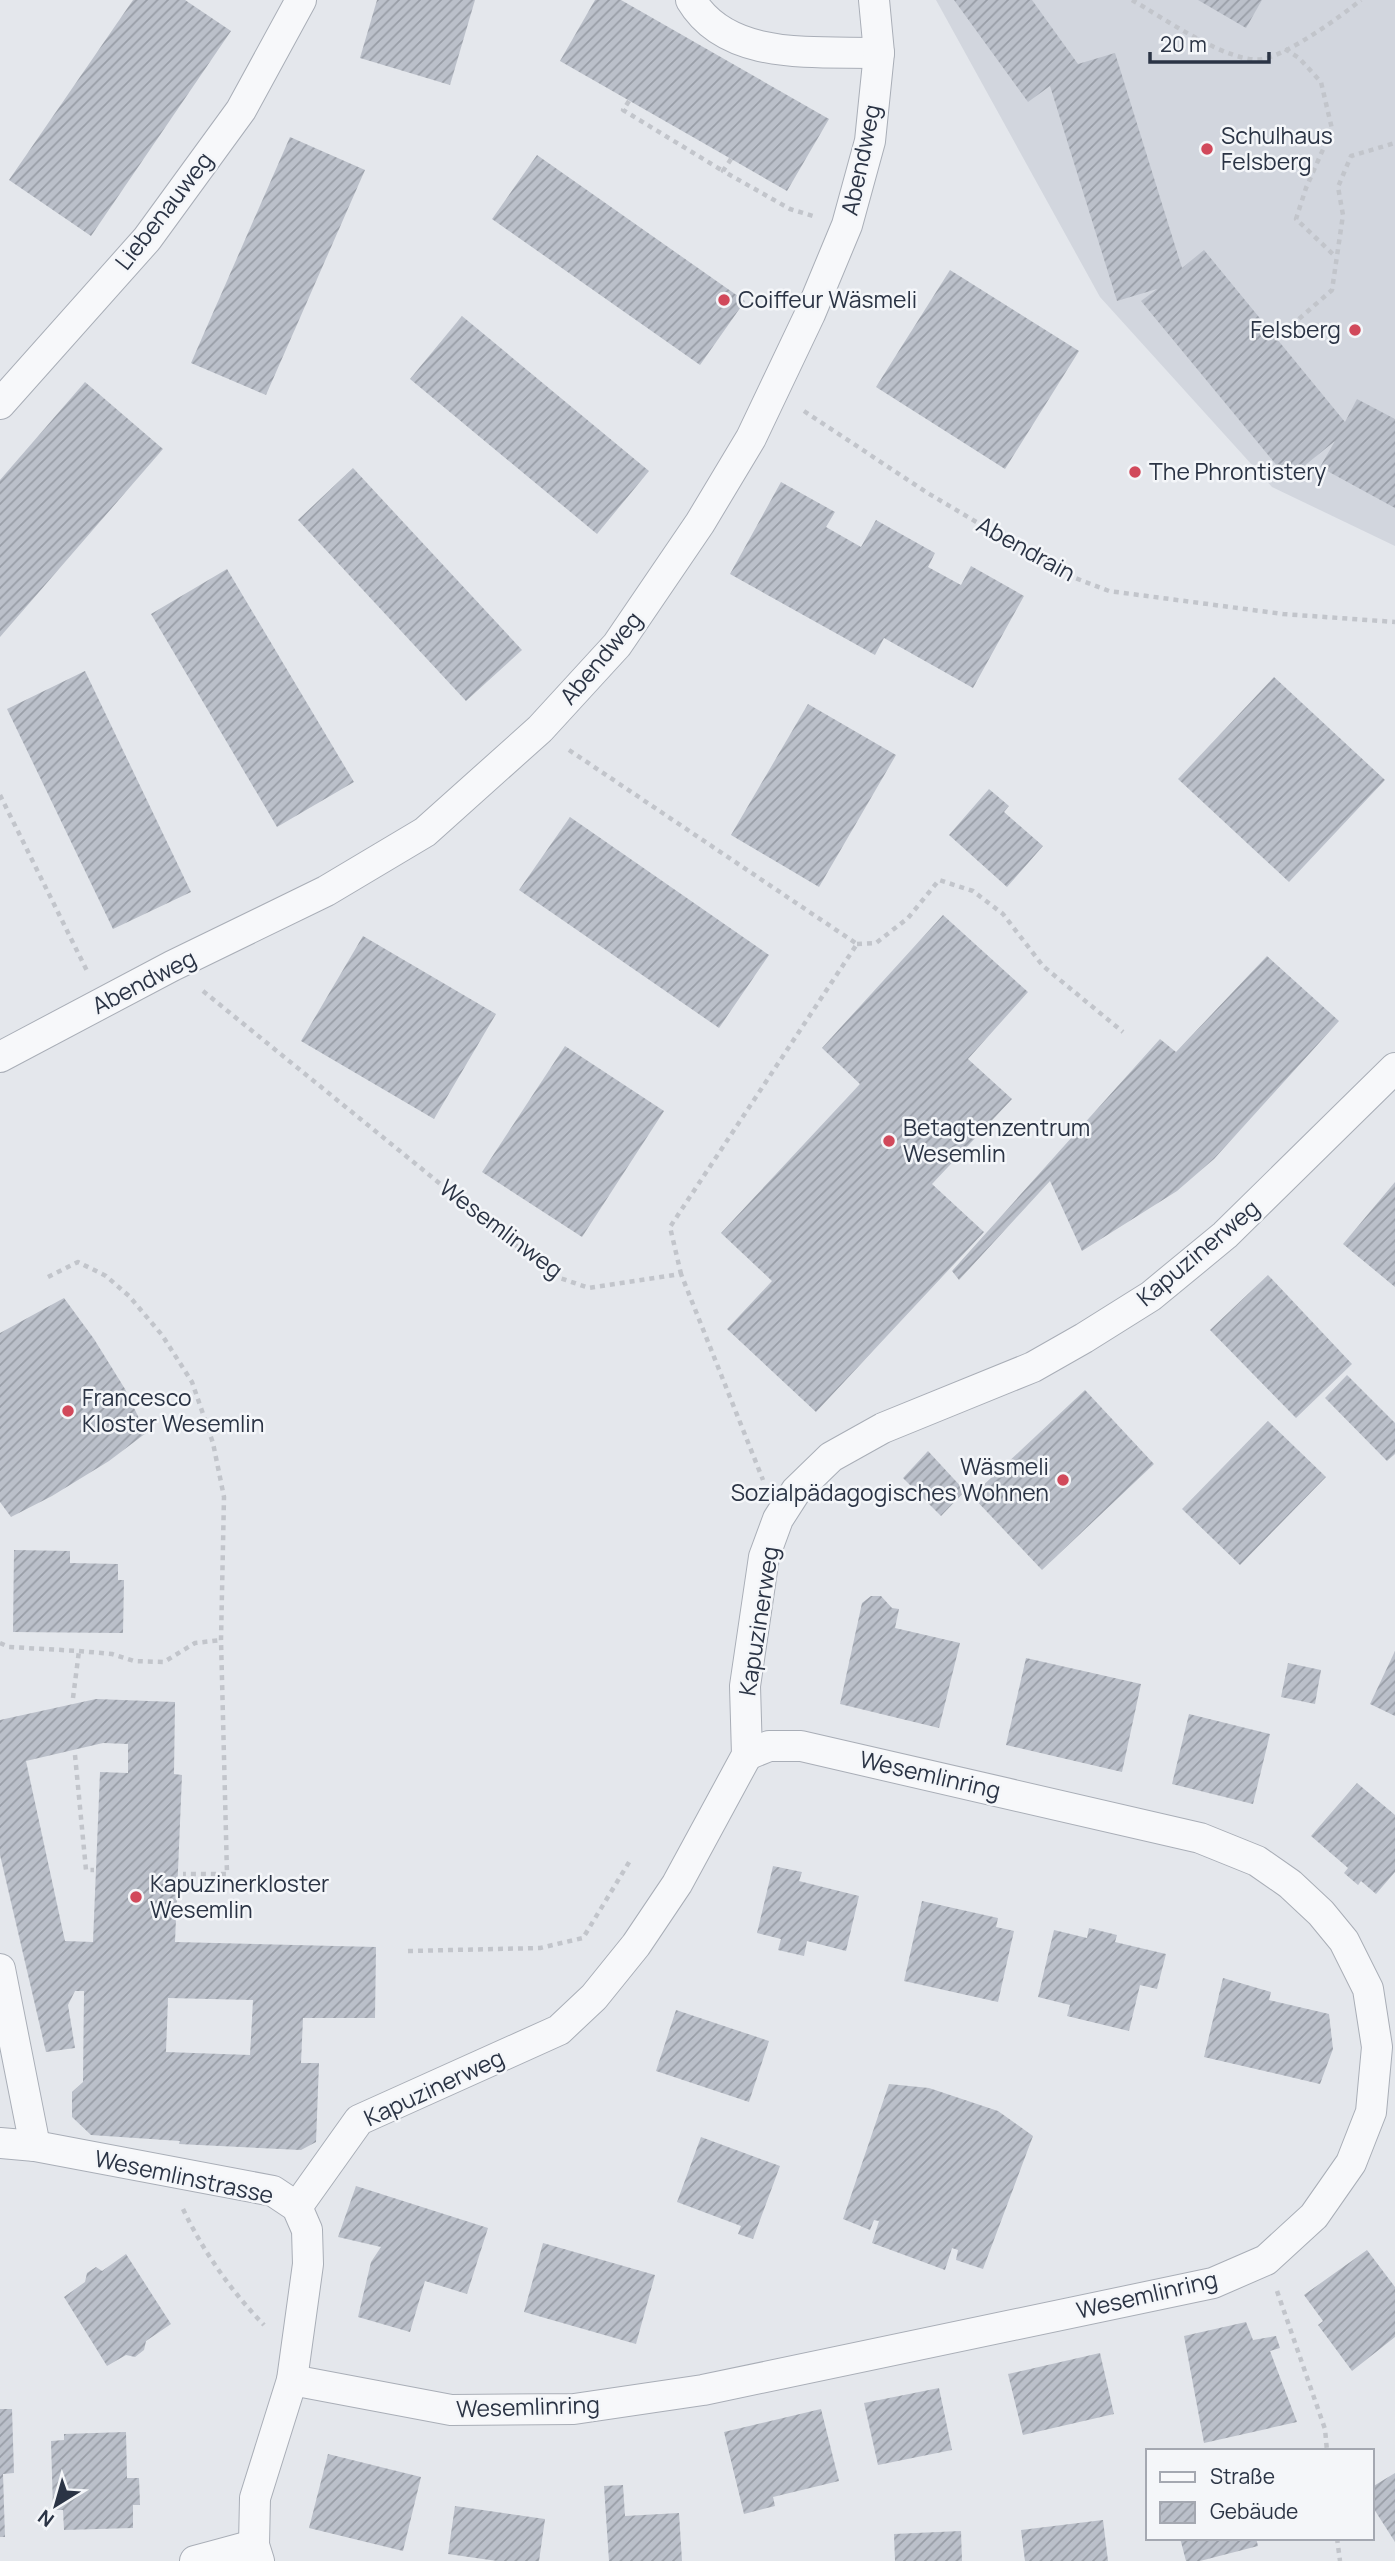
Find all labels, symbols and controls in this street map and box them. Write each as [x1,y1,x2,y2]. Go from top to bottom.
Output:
scale bar [1150,21,1269,65]
text: 20 m [1160,30,1207,58]
street label: Abendweg [833,101,887,218]
place label: Schulhaus Felsberg [1221,119,1333,177]
marker: Schulhaus Felsberg [1199,141,1215,157]
street label: Liebenauweg [107,145,219,276]
place label: Coiffeur Wäsmeli [738,283,917,315]
marker: Coiffeur Wäsmeli [716,292,732,308]
place label: Felsberg [1250,313,1341,345]
marker: Felsberg [1347,322,1363,338]
place label: The Phrontistery [1149,455,1326,487]
marker: The Phrontistery [1127,464,1143,480]
street label: Abendrain [971,508,1082,588]
street label: Abendweg [552,604,649,711]
street label: Abendweg [86,941,201,1021]
place label: Betagtenzentrum Wesemlin [903,1111,1090,1169]
marker: Betagtenzentrum Wesemlin [881,1133,897,1149]
street label: Wesemlinweg [433,1171,570,1285]
street label: Kapuzinerweg [1129,1192,1265,1313]
place label: Francesco Kloster Wesemlin [82,1381,264,1439]
marker: Francesco Kloster Wesemlin [60,1403,76,1419]
place label: Wäsmeli Sozialpädagogisches Wohnen [731,1450,1049,1508]
marker: Wäsmeli Sozialpädagogisches Wohnen [1055,1472,1071,1488]
street label: Kapuzinerweg [730,1544,786,1698]
street label: Wesemlinring [857,1742,1004,1806]
place label: Kapuzinerkloster Wesemlin [150,1867,329,1925]
marker: Kapuzinerkloster Wesemlin [128,1889,144,1905]
street label: Kapuzinerweg [358,2041,509,2133]
street label: Wesemlinstrasse [92,2141,277,2211]
street label: Wesemlinring [1073,2262,1220,2326]
street label: Wesemlinring [456,2388,600,2424]
legend [1146,2449,1374,2540]
text: Straße [1210,2462,1275,2490]
north arrow [21,2470,91,2540]
text: Gebäude [1210,2497,1298,2525]
text: N [32,2504,59,2533]

